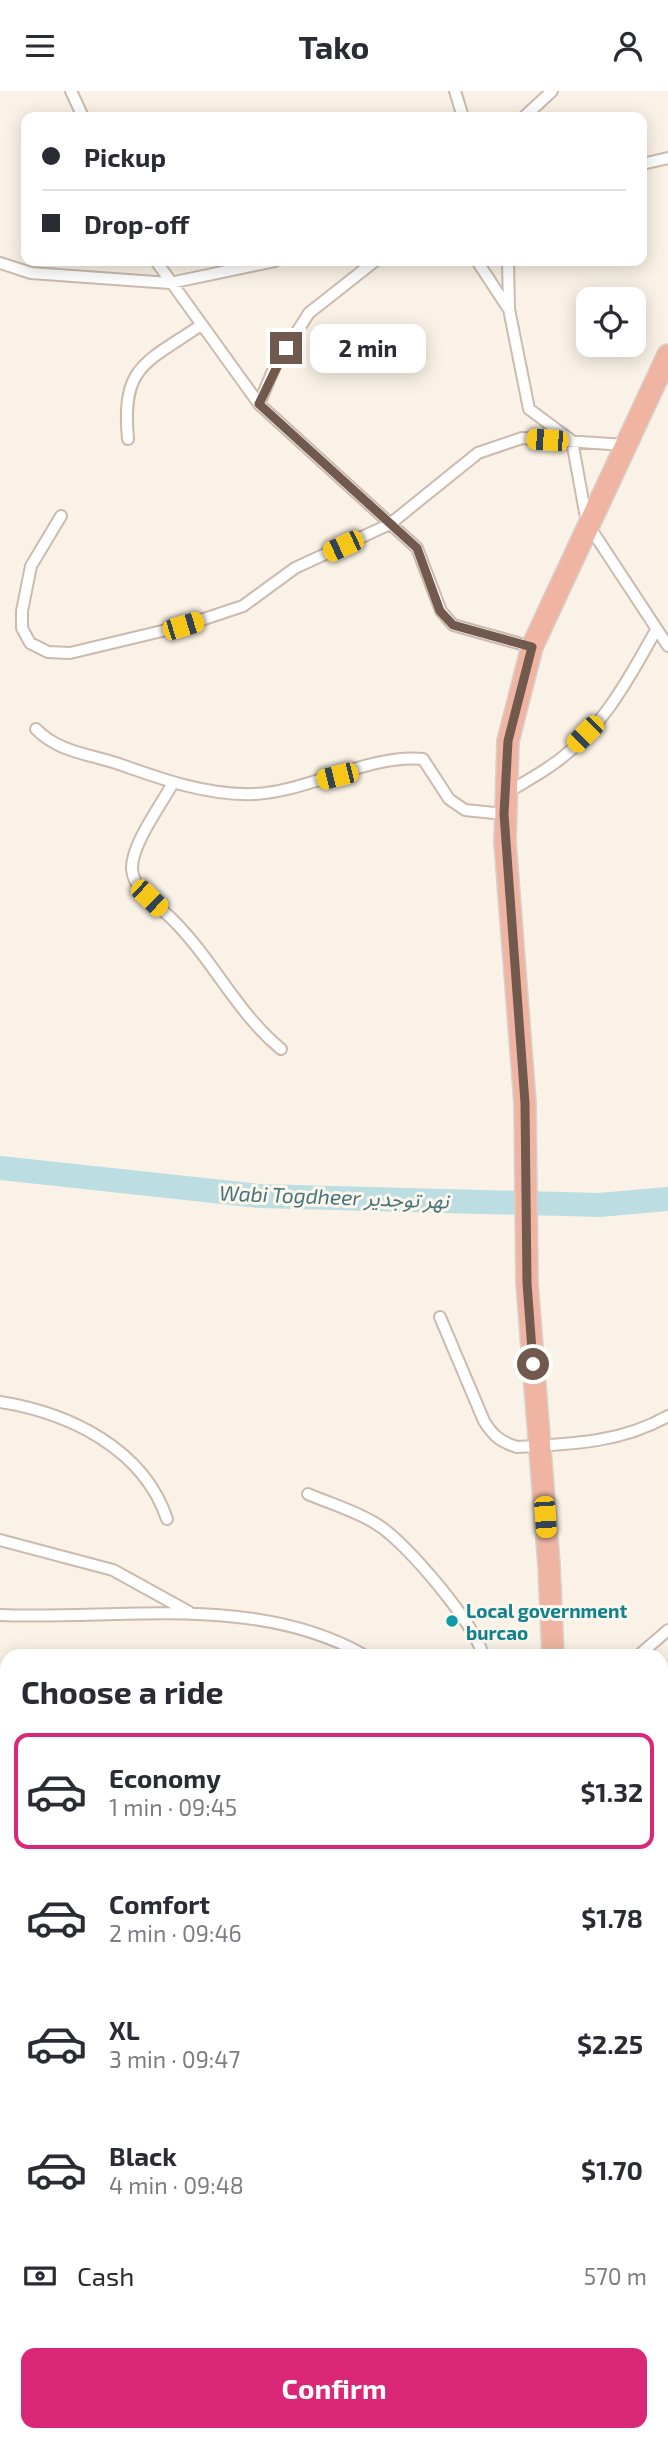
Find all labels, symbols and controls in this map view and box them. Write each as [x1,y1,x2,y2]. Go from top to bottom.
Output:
icon: menu [21,27,59,65]
text: Tako [299,27,369,65]
icon: person [609,27,647,65]
text: Pickup [84,141,166,172]
text: Drop-off [84,208,189,239]
map controls [576,287,646,357]
button: locate [576,287,646,357]
callout: 2 min [310,323,426,373]
route end [270,332,302,364]
text: 2 min [339,334,397,362]
car [526,428,569,452]
car [320,528,367,564]
car [160,610,207,642]
car [563,712,608,756]
car [315,761,360,791]
car [127,876,172,920]
water label: Wabi Togdheer نهر توجدير [219,1180,451,1214]
route start [517,1348,549,1380]
car [534,1495,557,1539]
place label: Local government burcao [466,1599,627,1644]
marker: Local government burcao [444,1613,460,1629]
text: Choose a ride [21,1672,224,1710]
icon: car [25,1760,88,1823]
text: Economy [109,1762,221,1793]
text: $1.32 [580,1776,643,1807]
text: 1 min · 09:45 [109,1793,237,1821]
icon: car [25,1886,88,1949]
text: Comfort [109,1888,210,1919]
text: $1.78 [581,1902,643,1933]
text: 2 min · 09:46 [109,1919,242,1947]
icon: car [25,2012,88,2075]
text: XL [109,2014,140,2045]
text: $2.25 [577,2028,643,2059]
text: 3 min · 09:47 [109,2045,240,2073]
icon: car [25,2138,88,2201]
text: Black [109,2140,177,2171]
text: $1.70 [581,2154,643,2185]
text: 4 min · 09:48 [109,2171,244,2199]
icon: cash [21,2257,59,2295]
text: Cash [77,2260,134,2291]
text: 570 m [584,2262,647,2290]
button: Confirm [21,2348,647,2428]

